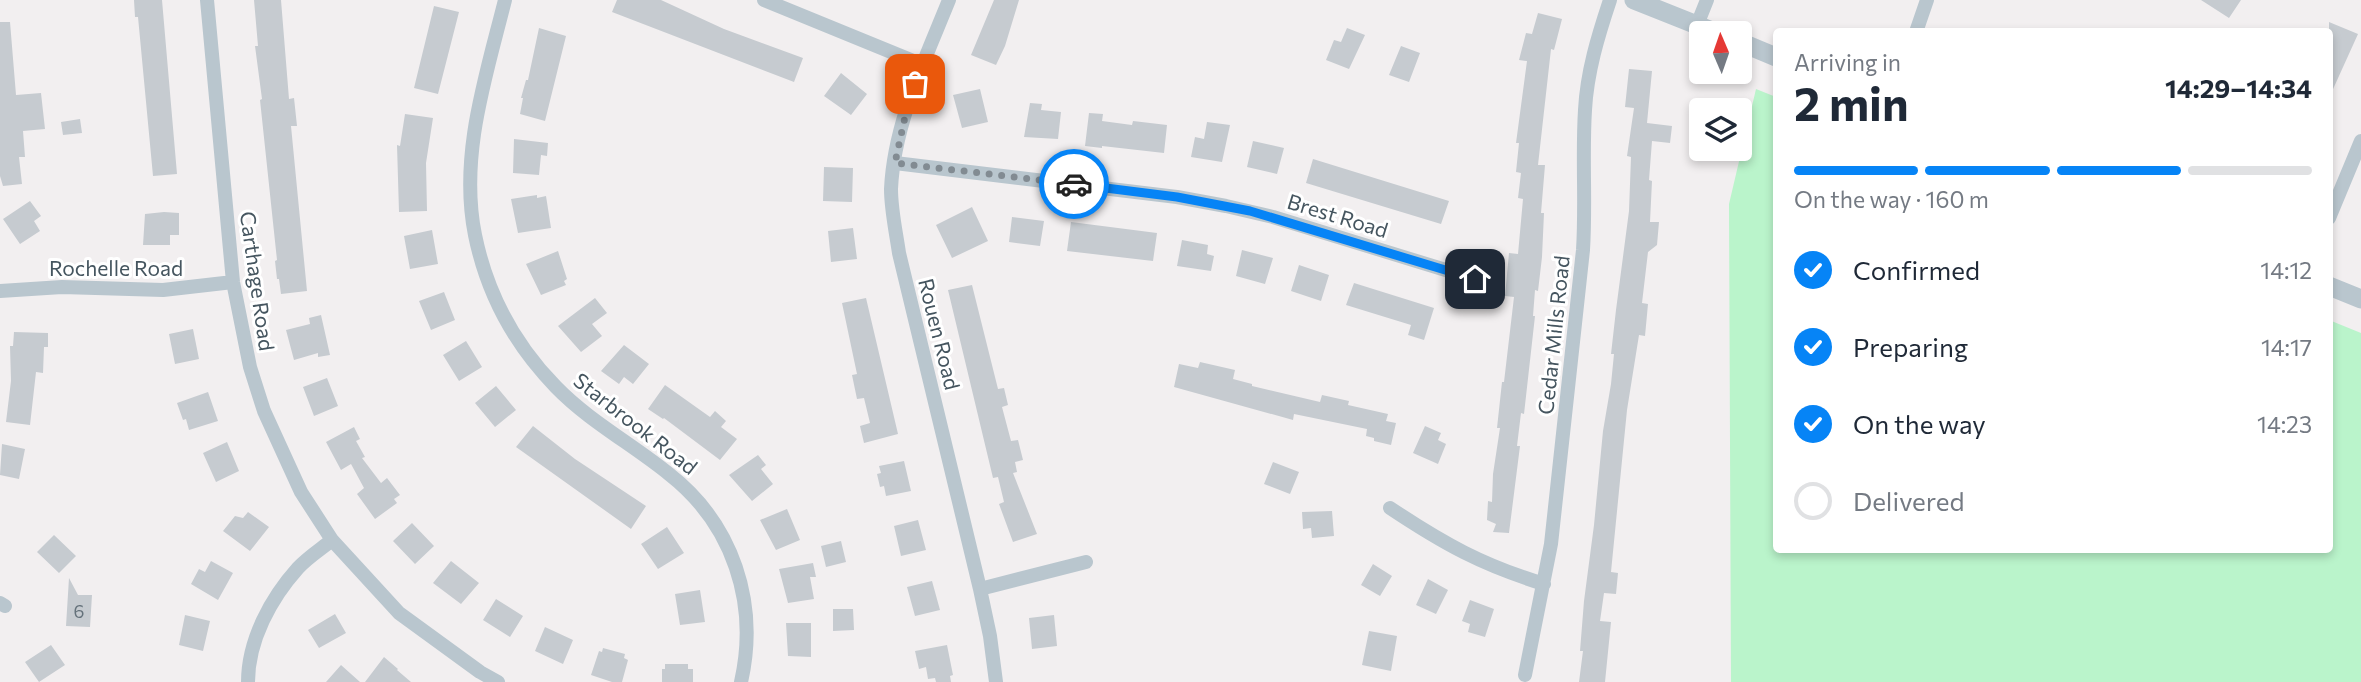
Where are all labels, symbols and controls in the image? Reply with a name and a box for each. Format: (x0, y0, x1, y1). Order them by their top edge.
north arrow (1689, 21, 1752, 84)
map controls (1689, 21, 1752, 161)
text: Arriving in (1794, 48, 1901, 76)
pin (885, 54, 945, 114)
icon: bag (896, 65, 934, 103)
text: 14:29–14:34 (2165, 72, 2312, 103)
text: 2 min (1794, 74, 1909, 130)
button: layers (1689, 98, 1752, 161)
courier (1039, 149, 1109, 219)
icon: car (1055, 165, 1093, 203)
text: On the way · 160 m (1794, 185, 1989, 213)
street label: Brest Road (1285, 188, 1391, 242)
street label: Carthage Road (236, 210, 280, 352)
pin (1445, 249, 1505, 309)
icon: check (1794, 251, 1832, 289)
street label: Cedar Mills Road (1532, 254, 1574, 416)
text: Confirmed (1853, 254, 1980, 285)
street label: Rochelle Road (49, 255, 183, 280)
text: 14:12 (2260, 256, 2312, 284)
icon: home (1456, 260, 1494, 298)
street label: Rouen Road (914, 276, 966, 392)
icon: check (1794, 328, 1832, 366)
text: Preparing (1853, 331, 1968, 362)
text: 14:17 (2261, 333, 2312, 361)
street label: Starbrook Road (569, 367, 703, 479)
icon: check (1794, 405, 1832, 443)
text: On the way (1853, 408, 1986, 439)
text: 14:23 (2257, 410, 2312, 438)
text: Delivered (1853, 485, 1964, 516)
house number: 6 (74, 600, 84, 622)

